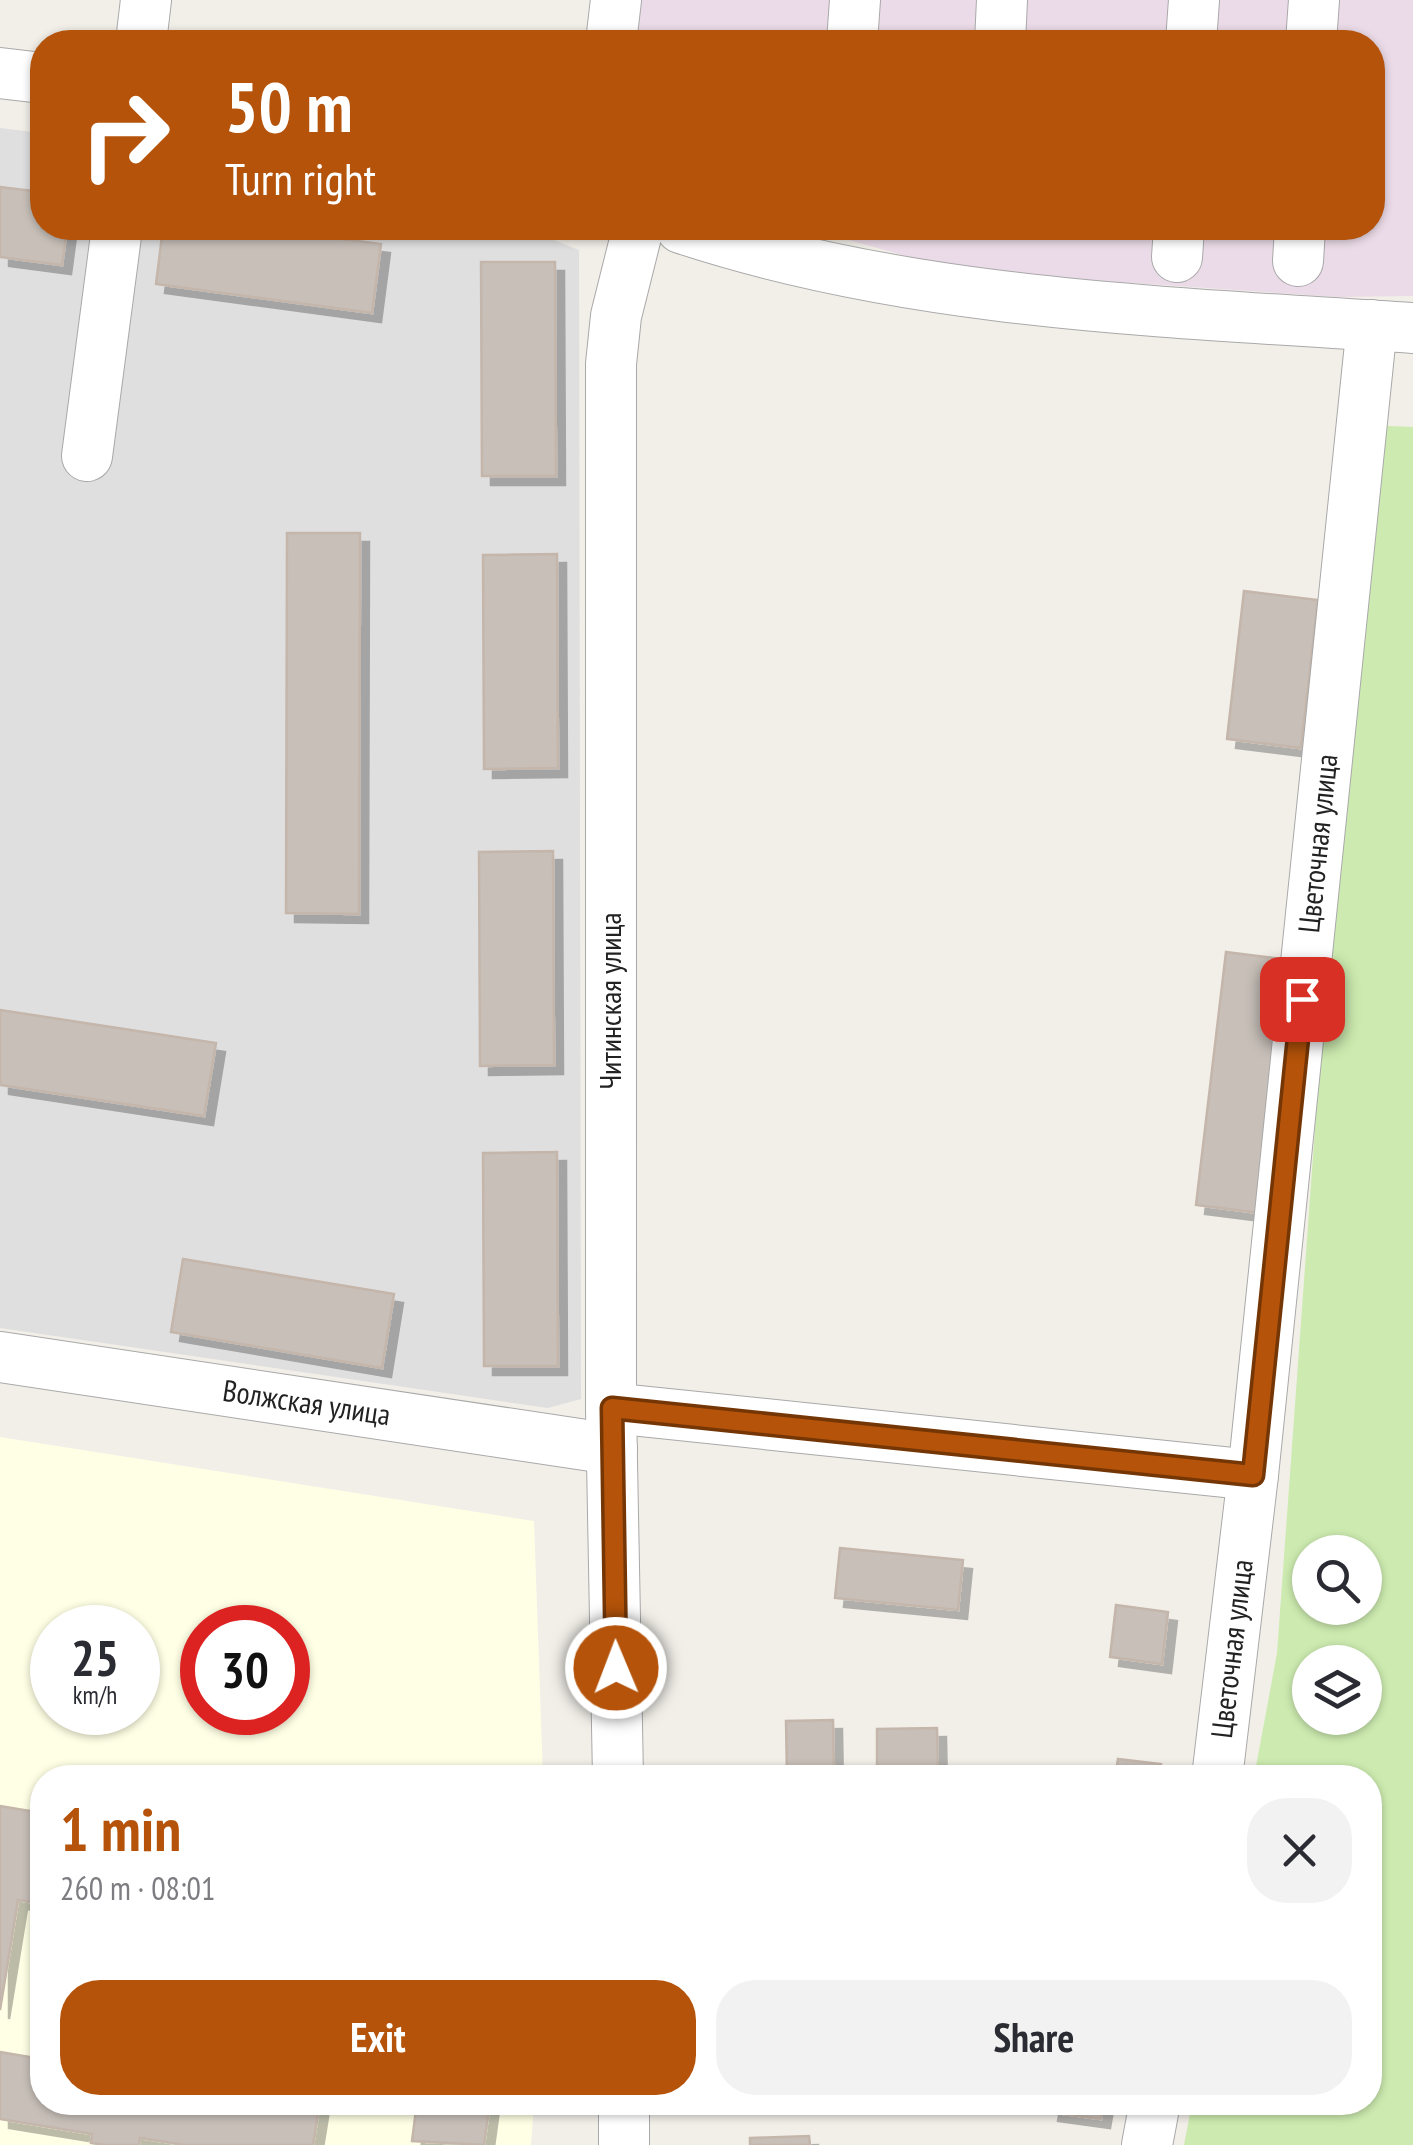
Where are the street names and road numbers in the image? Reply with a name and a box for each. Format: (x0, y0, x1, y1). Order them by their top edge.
street label: Цветочная улица (1288, 752, 1345, 935)
street label: Читинская улица (590, 912, 629, 1090)
street label: Волжская улица (220, 1370, 393, 1433)
street label: Цветочная улица (1201, 1557, 1261, 1740)

